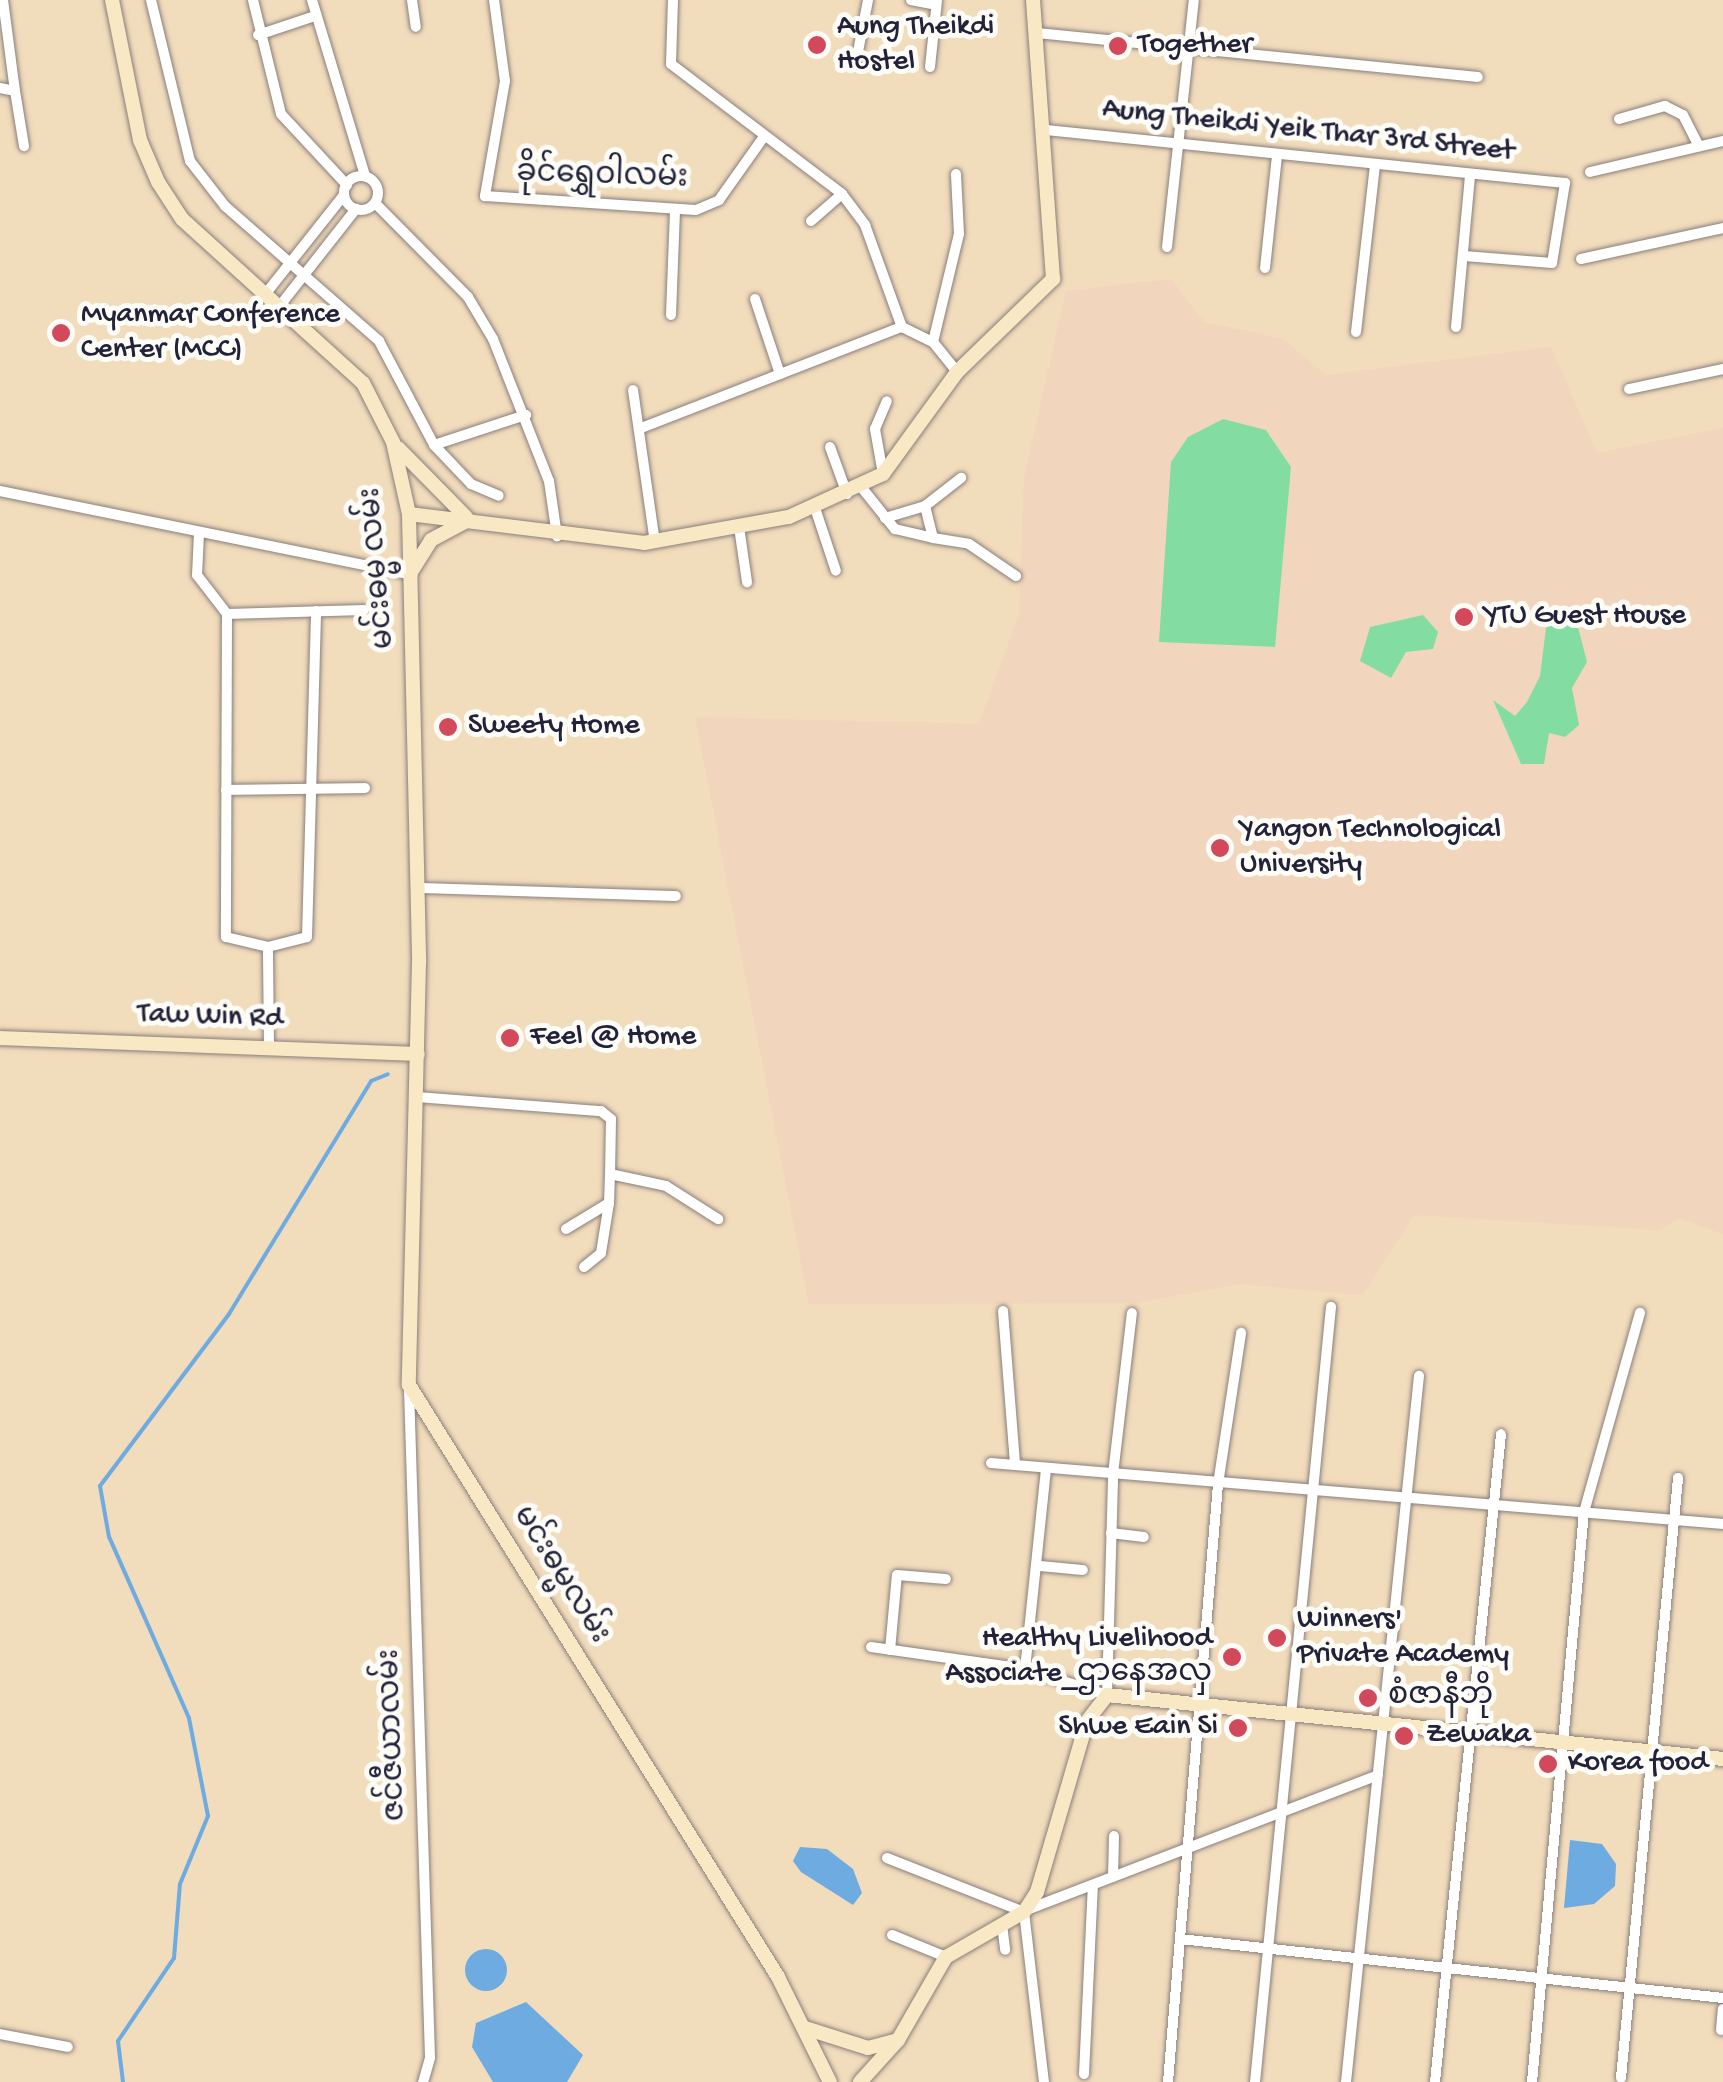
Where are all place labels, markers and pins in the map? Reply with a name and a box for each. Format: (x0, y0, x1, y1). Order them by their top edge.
place label: Aung Theikdi Hostel (837, 10, 994, 80)
place label: Together (1138, 28, 1252, 64)
marker: Aung Theikdi Hostel (806, 34, 828, 56)
marker: Together (1107, 35, 1129, 57)
place label: Myanmar Conference Center (MCC) (81, 298, 340, 368)
marker: Myanmar Conference Center (MCC) (50, 322, 72, 344)
place label: YTU Guest House (1484, 599, 1686, 635)
marker: YTU Guest House (1453, 606, 1475, 628)
place label: Sweety Home (468, 709, 640, 745)
marker: Sweety Home (437, 716, 459, 738)
place label: Yangon Technological University (1240, 813, 1501, 884)
marker: Yangon Technological University (1209, 837, 1231, 859)
place label: Feel @ Home (530, 1020, 696, 1056)
marker: Feel @ Home (499, 1027, 521, 1049)
place label: Winners' Private Academy (1297, 1603, 1509, 1674)
place label: Healthy Livelihood Associate_ဌာနေအလှ (945, 1622, 1212, 1692)
marker: Winners' Private Academy (1266, 1627, 1288, 1649)
marker: Healthy Livelihood Associate_ဌာနေအလှ (1221, 1646, 1243, 1668)
place label: စံဇာနီဘို (1388, 1680, 1493, 1716)
marker: စံဇာနီဘို (1357, 1687, 1379, 1709)
place label: Shwe Eain Si (1059, 1710, 1218, 1746)
marker: Shwe Eain Si (1227, 1717, 1249, 1739)
place label: Zewaka (1426, 1718, 1531, 1754)
marker: Zewaka (1391, 1723, 1417, 1749)
place label: Korea food (1568, 1746, 1708, 1782)
marker: Korea food (1537, 1753, 1559, 1775)

